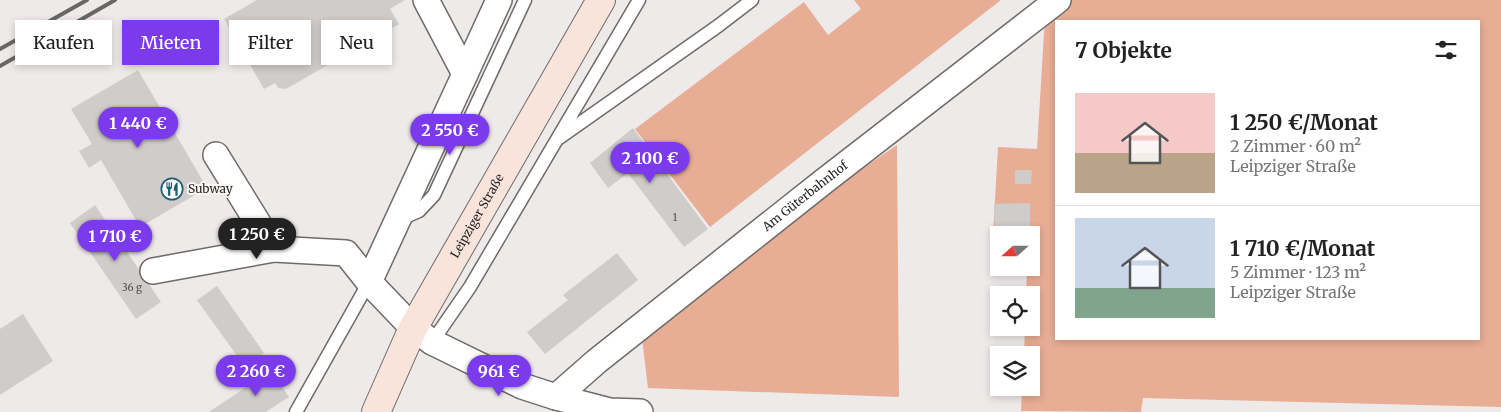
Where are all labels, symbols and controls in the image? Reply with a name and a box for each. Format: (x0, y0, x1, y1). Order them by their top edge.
chip: Kaufen (15, 20, 112, 65)
chip: Mieten (122, 20, 219, 65)
chip: Filter (229, 20, 311, 65)
chip: Neu (321, 20, 392, 65)
icon: filters (1432, 36, 1460, 64)
text: 7 Objekte (1075, 37, 1172, 64)
pin: 1 440 € (92, 106, 184, 149)
text: 1 250 €/Monat (1230, 109, 1378, 136)
text: 1 440 € (109, 113, 167, 133)
icon: home (1115, 113, 1175, 173)
pin: 2 550 € (404, 114, 496, 156)
text: 2 550 € (421, 120, 479, 140)
text: 2 Zimmer · 60 m² (1230, 136, 1361, 156)
pin: 2 100 € (604, 142, 696, 184)
text: 2 100 € (622, 148, 678, 168)
text: Leipziger Straße (1230, 156, 1356, 176)
street label: Am Güterbahnhof (758, 157, 851, 235)
street label: Leipziger Straße (447, 171, 507, 260)
restaurant icon: Subway (160, 177, 184, 201)
place label: Subway (188, 181, 233, 196)
house number: 1 (673, 211, 678, 224)
pin: 1 250 € (211, 218, 303, 260)
pin: 1 710 € (69, 220, 161, 262)
text: 1 250 € (229, 224, 285, 244)
text: 1 710 € (88, 226, 142, 246)
north arrow (990, 226, 1040, 276)
map controls (990, 226, 1040, 396)
text: 1 710 €/Monat (1230, 235, 1375, 262)
icon: home (1115, 238, 1175, 298)
text: 5 Zimmer · 123 m² (1230, 262, 1366, 282)
house number: 36 g (122, 281, 142, 294)
text: Leipziger Straße (1230, 282, 1356, 302)
button: locate (990, 286, 1040, 336)
button: layers (990, 346, 1040, 396)
pin: 2 260 € (210, 354, 302, 397)
pin: 961 € (464, 354, 534, 397)
text: 2 260 € (227, 361, 285, 381)
text: 961 € (478, 361, 520, 381)

